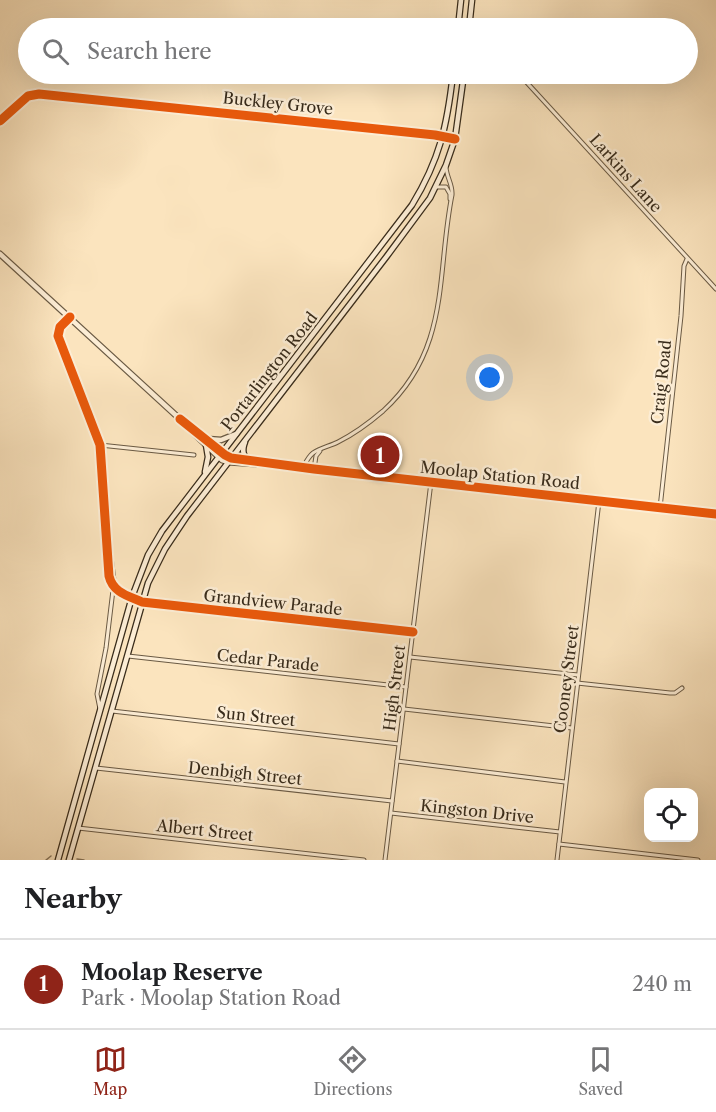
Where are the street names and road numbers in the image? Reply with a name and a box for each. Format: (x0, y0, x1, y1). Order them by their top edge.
street label: Buckley Grove (222, 87, 334, 119)
street label: Larkins Lane (585, 130, 667, 216)
street label: Portarlington Road (217, 308, 322, 434)
street label: Craig Road (647, 339, 675, 425)
street label: Moolap Station Road (419, 457, 581, 493)
street label: Grandview Parade (203, 585, 343, 619)
street label: Cooney Street (549, 624, 583, 734)
street label: High Street (379, 643, 409, 732)
street label: Cedar Parade (216, 645, 320, 675)
street label: Sun Street (216, 702, 297, 730)
street label: Denbigh Street (187, 757, 303, 789)
street label: Kingston Drive (419, 795, 535, 827)
street label: Albert Street (155, 815, 255, 845)

